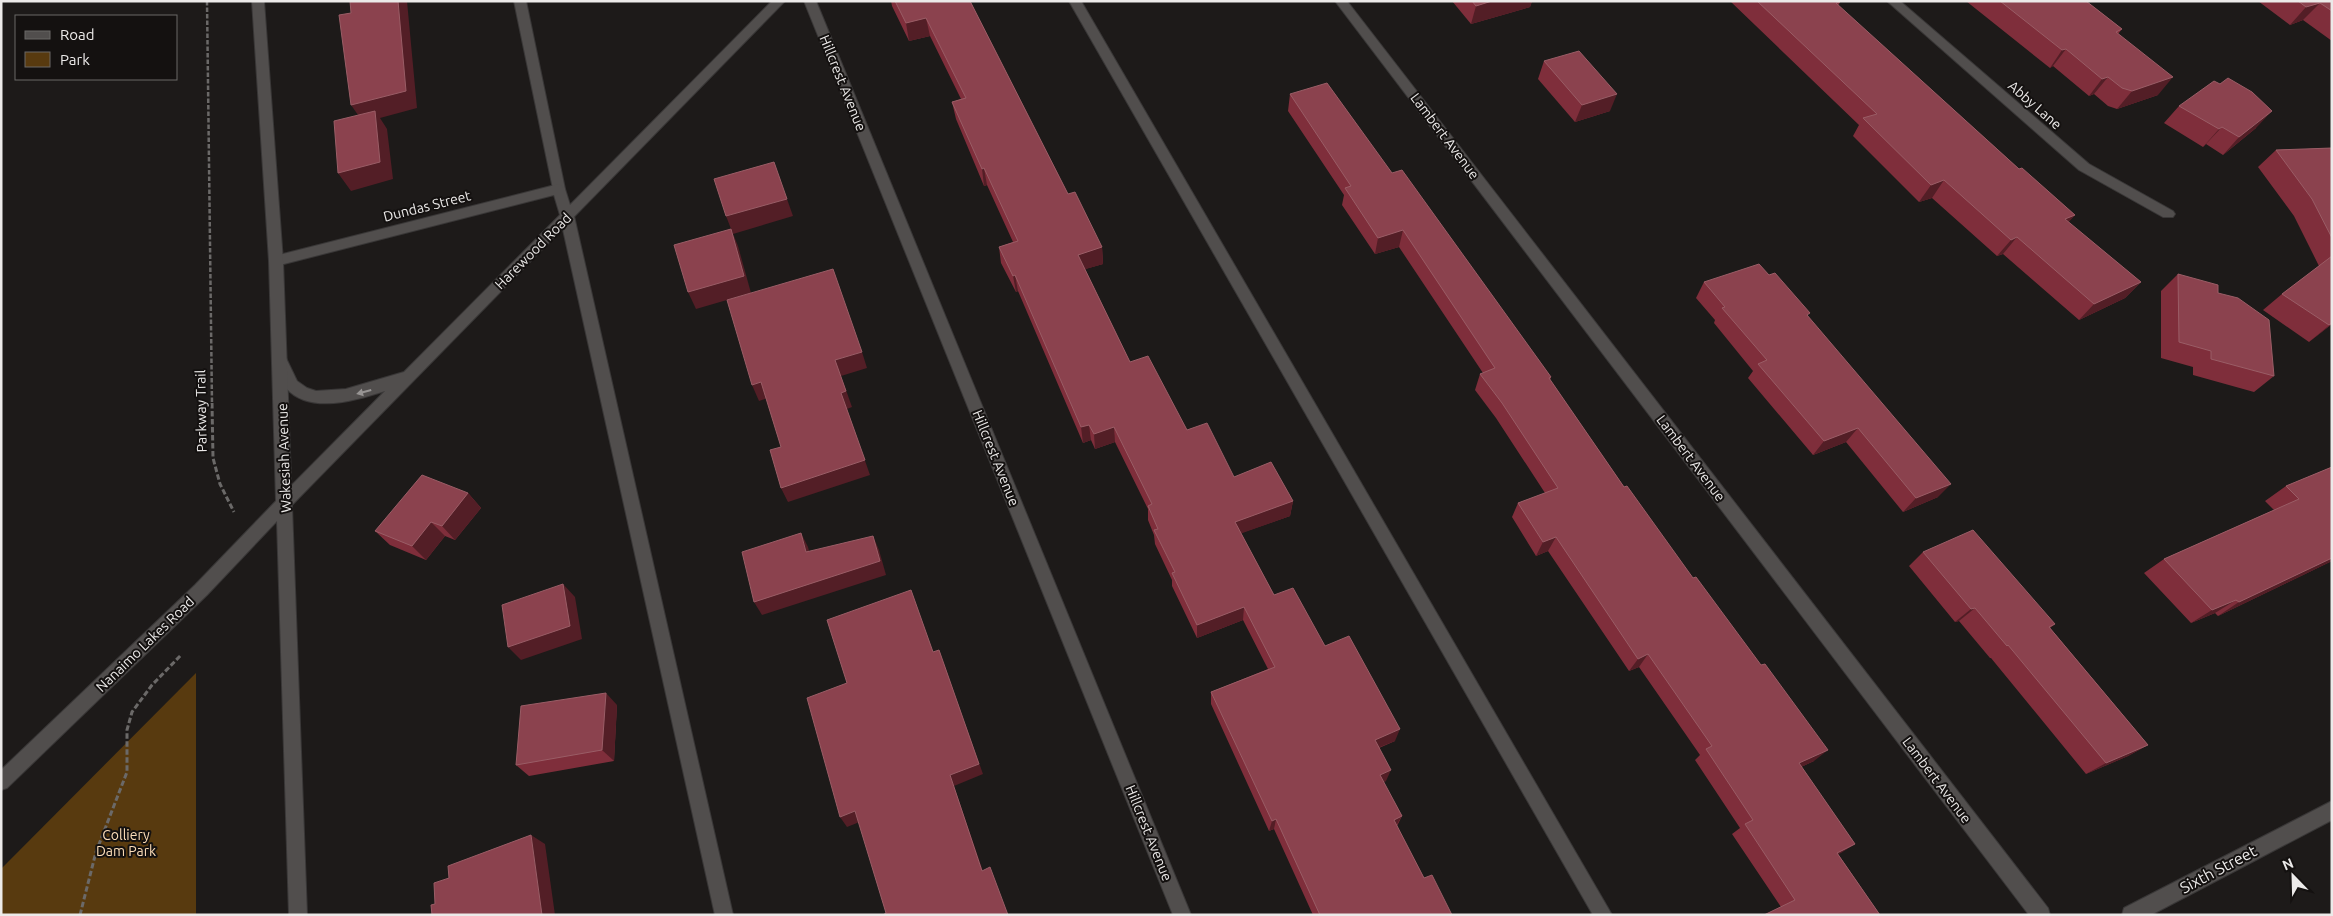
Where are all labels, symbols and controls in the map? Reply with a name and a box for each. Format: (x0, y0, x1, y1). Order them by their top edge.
legend (15, 15, 178, 80)
text: Road (60, 26, 95, 43)
street label: Hillcrest Avenue (816, 33, 870, 133)
text: Park (60, 51, 90, 68)
street label: Abby Lane (2005, 77, 2065, 133)
street label: Lambert Avenue (1407, 90, 1483, 182)
street label: Dundas Street (382, 187, 473, 225)
street label: Harewood Road (492, 210, 574, 292)
street label: Parkway Trail (192, 369, 210, 452)
one-way arrow (356, 388, 371, 396)
street label: Wakesiah Avenue (274, 403, 294, 513)
street label: Hillcrest Avenue (969, 408, 1023, 508)
street label: Lambert Avenue (1653, 412, 1729, 504)
street label: Nanaimo Lakes Road (93, 593, 197, 695)
street label: Lambert Avenue (1899, 734, 1975, 826)
street label: Hillcrest Avenue (1122, 783, 1176, 883)
park label: Colliery Dam Park (96, 827, 156, 859)
street label: Sixth Street (2177, 841, 2260, 897)
north arrow (2268, 851, 2318, 901)
text: N (2280, 855, 2296, 873)

